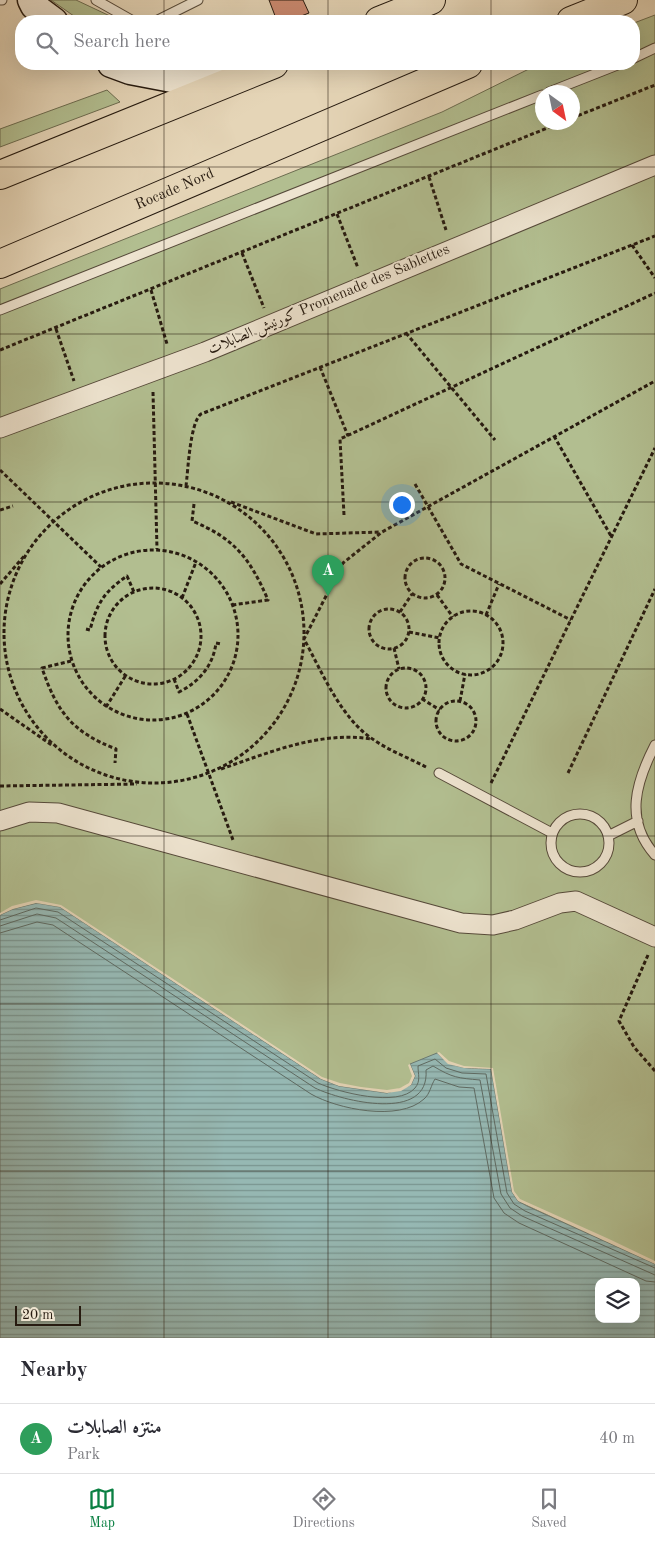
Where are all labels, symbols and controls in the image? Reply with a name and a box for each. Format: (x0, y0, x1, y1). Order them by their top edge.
search box (15, 15, 640, 70)
icon: search (33, 29, 61, 57)
text: Search here (73, 33, 170, 52)
north arrow (535, 85, 580, 130)
street label: Rocade Nord (133, 166, 216, 213)
street label: كورنيش الصابلات Promenade des Sablettes (206, 241, 452, 359)
your location (389, 492, 415, 518)
pin: A (312, 555, 344, 596)
map controls (595, 1278, 640, 1323)
button: layers (595, 1278, 640, 1323)
scale bar (15, 1303, 81, 1326)
text: 20 m (22, 1308, 53, 1322)
text: Nearby (20, 1360, 88, 1381)
text: منتزه الصابلات (67, 1419, 162, 1438)
text: A (30, 1431, 42, 1447)
text: 40 m (599, 1431, 635, 1447)
text: Park (67, 1447, 100, 1463)
tab: Map (88, 1485, 116, 1532)
tab: Directions (293, 1485, 355, 1532)
tab: Saved (531, 1485, 567, 1532)

